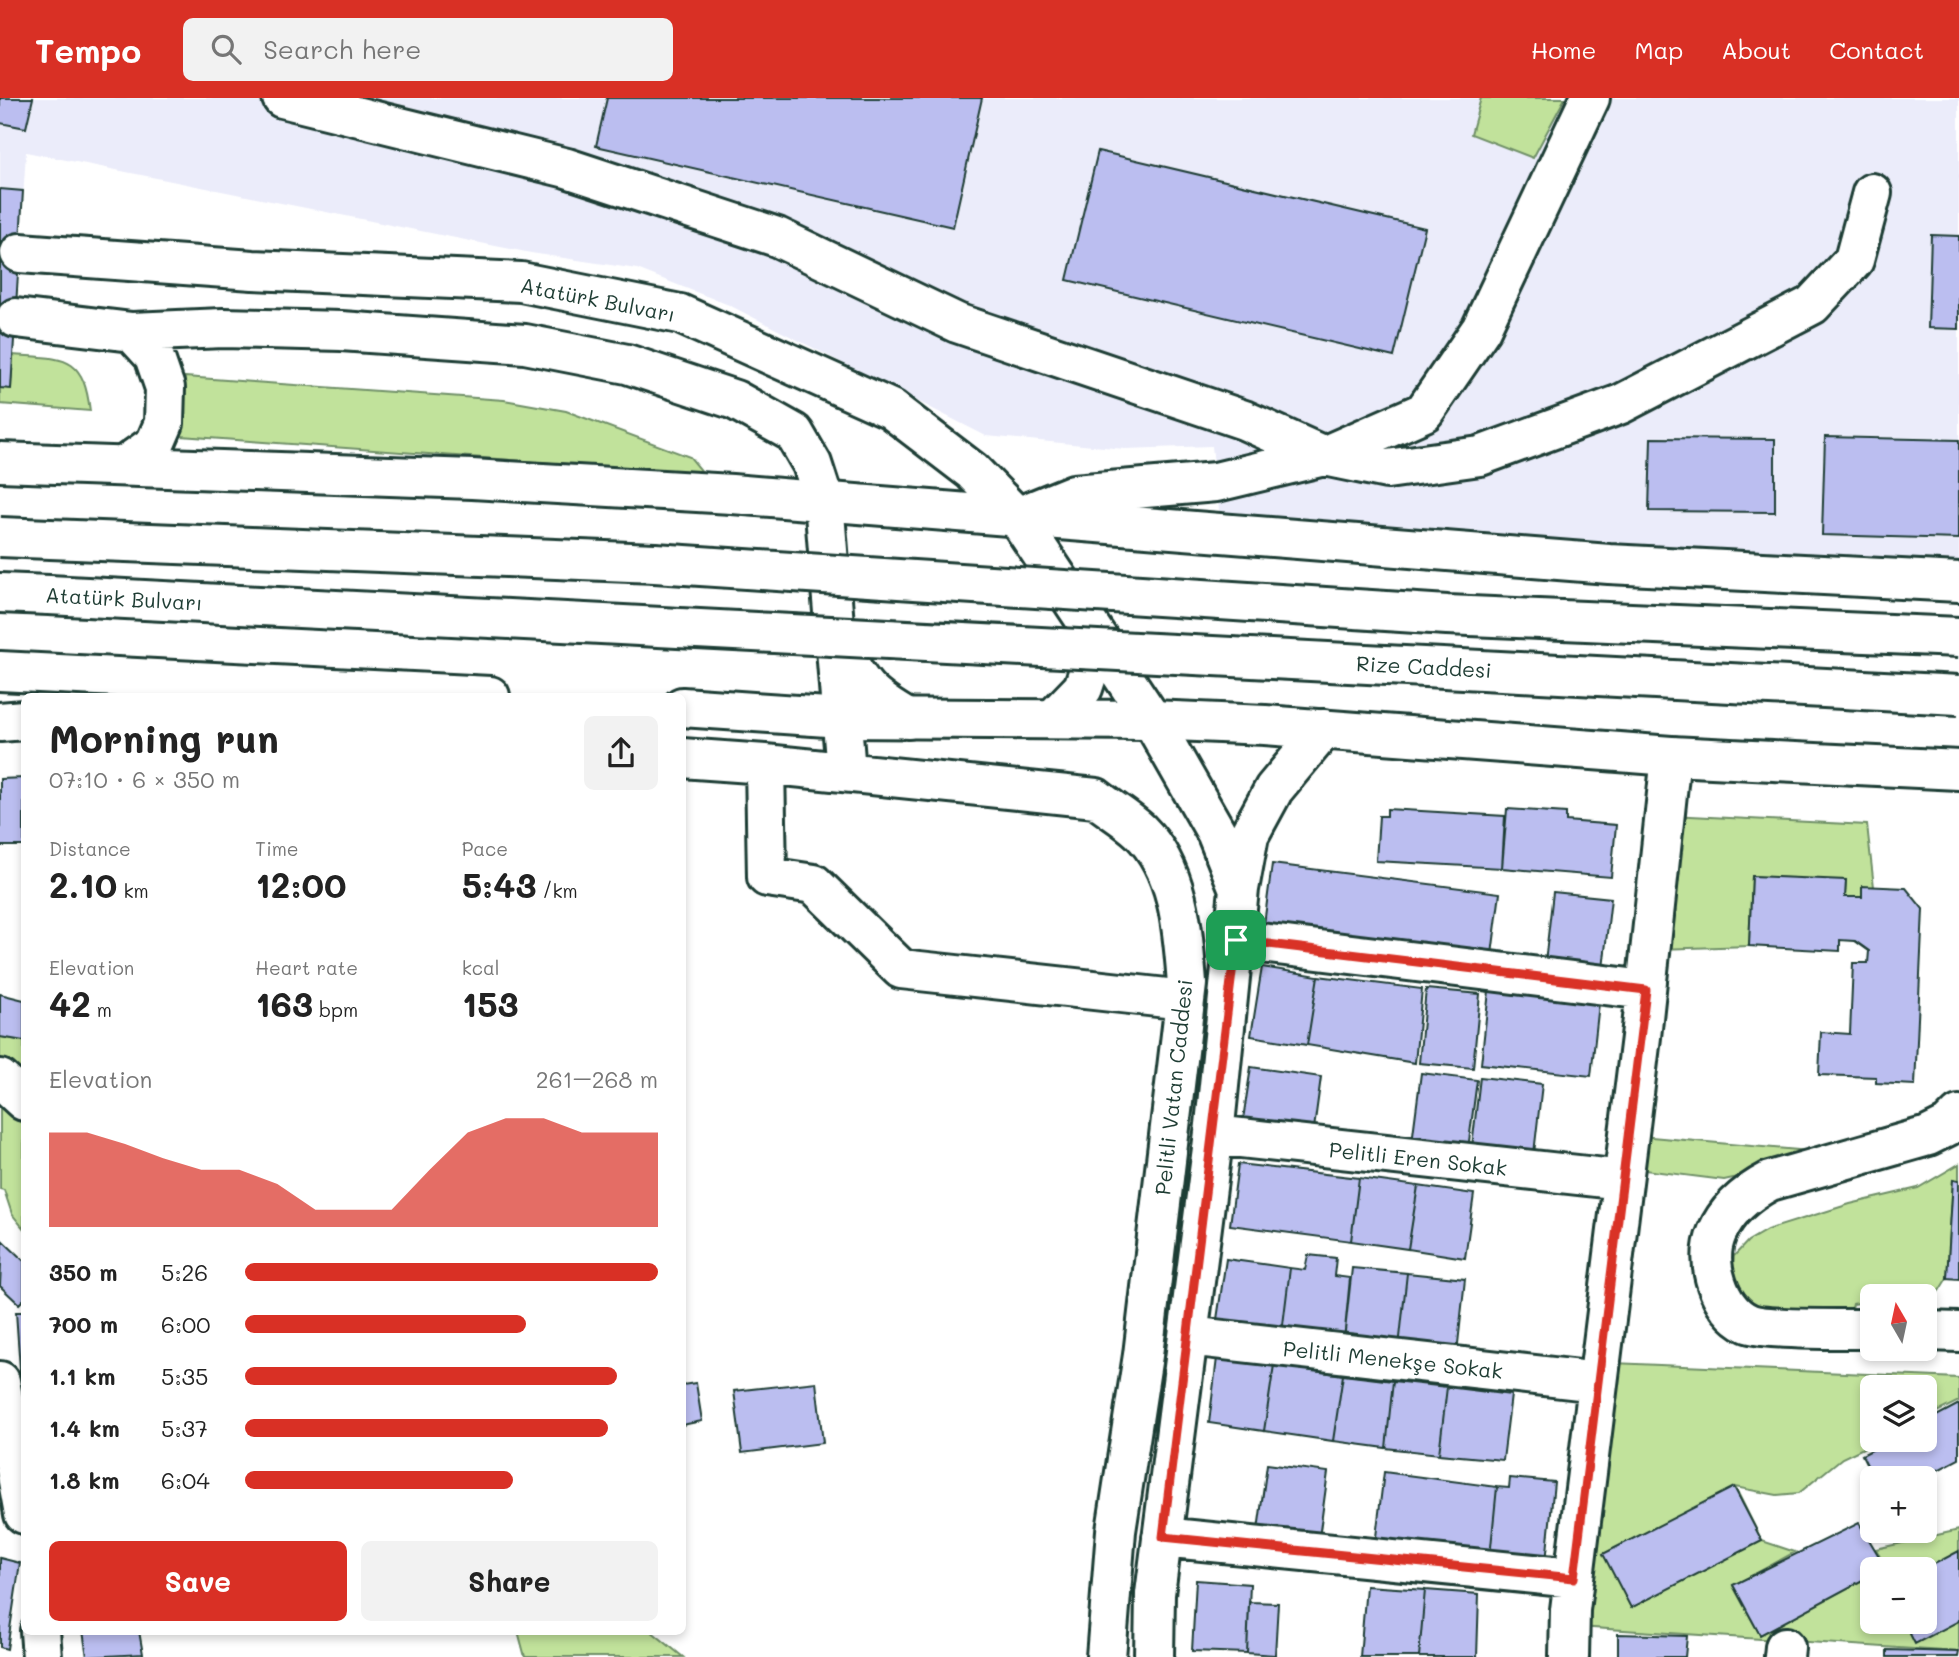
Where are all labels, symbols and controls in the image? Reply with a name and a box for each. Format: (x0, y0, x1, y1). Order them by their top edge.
search box (183, 18, 673, 81)
text: Tempo (35, 28, 141, 71)
icon: search (207, 30, 245, 68)
text: Search here (263, 32, 421, 66)
text: Home (1531, 34, 1596, 65)
text: Map (1634, 34, 1683, 65)
text: About (1721, 34, 1791, 65)
text: Contact (1829, 34, 1924, 65)
street label: Atatürk Bulvarı (518, 271, 678, 327)
street label: Atatürk Bulvarı (45, 580, 203, 616)
street label: Rize Caddesi (1356, 649, 1492, 683)
text: Morning run (49, 713, 279, 763)
button: share (584, 716, 658, 790)
text: 07:10 · 6 × 350 m (49, 764, 240, 794)
text: Distance (49, 836, 131, 861)
text: Time (255, 836, 299, 861)
text: Pace (462, 836, 508, 861)
text: 2.10 (49, 861, 117, 907)
text: 12:00 (255, 861, 347, 907)
text: 5:43 (462, 861, 536, 907)
text: km (117, 878, 149, 903)
text: /km (536, 878, 578, 903)
pin (1206, 910, 1266, 970)
icon: arrive (1217, 921, 1255, 959)
text: Elevation (49, 955, 134, 980)
text: Heart rate (255, 955, 358, 980)
text: kcal (462, 955, 500, 980)
street label: Pelitli Vatan Caddesi (1148, 978, 1198, 1196)
text: 42 (49, 980, 91, 1026)
text: 163 (255, 980, 313, 1026)
text: 153 (462, 980, 519, 1026)
text: m (91, 997, 112, 1022)
text: bpm (313, 997, 358, 1022)
text: Elevation (49, 1064, 152, 1094)
text: 261–268 m (536, 1064, 658, 1094)
street label: Pelitli Eren Sokak (1328, 1135, 1508, 1181)
text: 350 m (49, 1257, 118, 1287)
text: 5:26 (161, 1257, 208, 1287)
north arrow (1860, 1284, 1937, 1362)
map controls (1860, 1284, 1937, 1634)
text: 700 m (49, 1309, 118, 1339)
text: 6:00 (161, 1309, 210, 1339)
street label: Pelitli Menekşe Sokak (1282, 1334, 1504, 1384)
text: 1.1 km (49, 1361, 115, 1391)
text: 5:35 (161, 1361, 208, 1391)
button: layers (1860, 1375, 1937, 1452)
text: 1.4 km (49, 1413, 120, 1443)
text: 5:37 (161, 1413, 208, 1443)
text: 1.8 km (49, 1465, 119, 1495)
text: 6:04 (161, 1465, 210, 1495)
button: + (1860, 1466, 1937, 1543)
button: Save (49, 1541, 347, 1621)
button: Share (361, 1541, 658, 1621)
button: − (1860, 1557, 1937, 1634)

